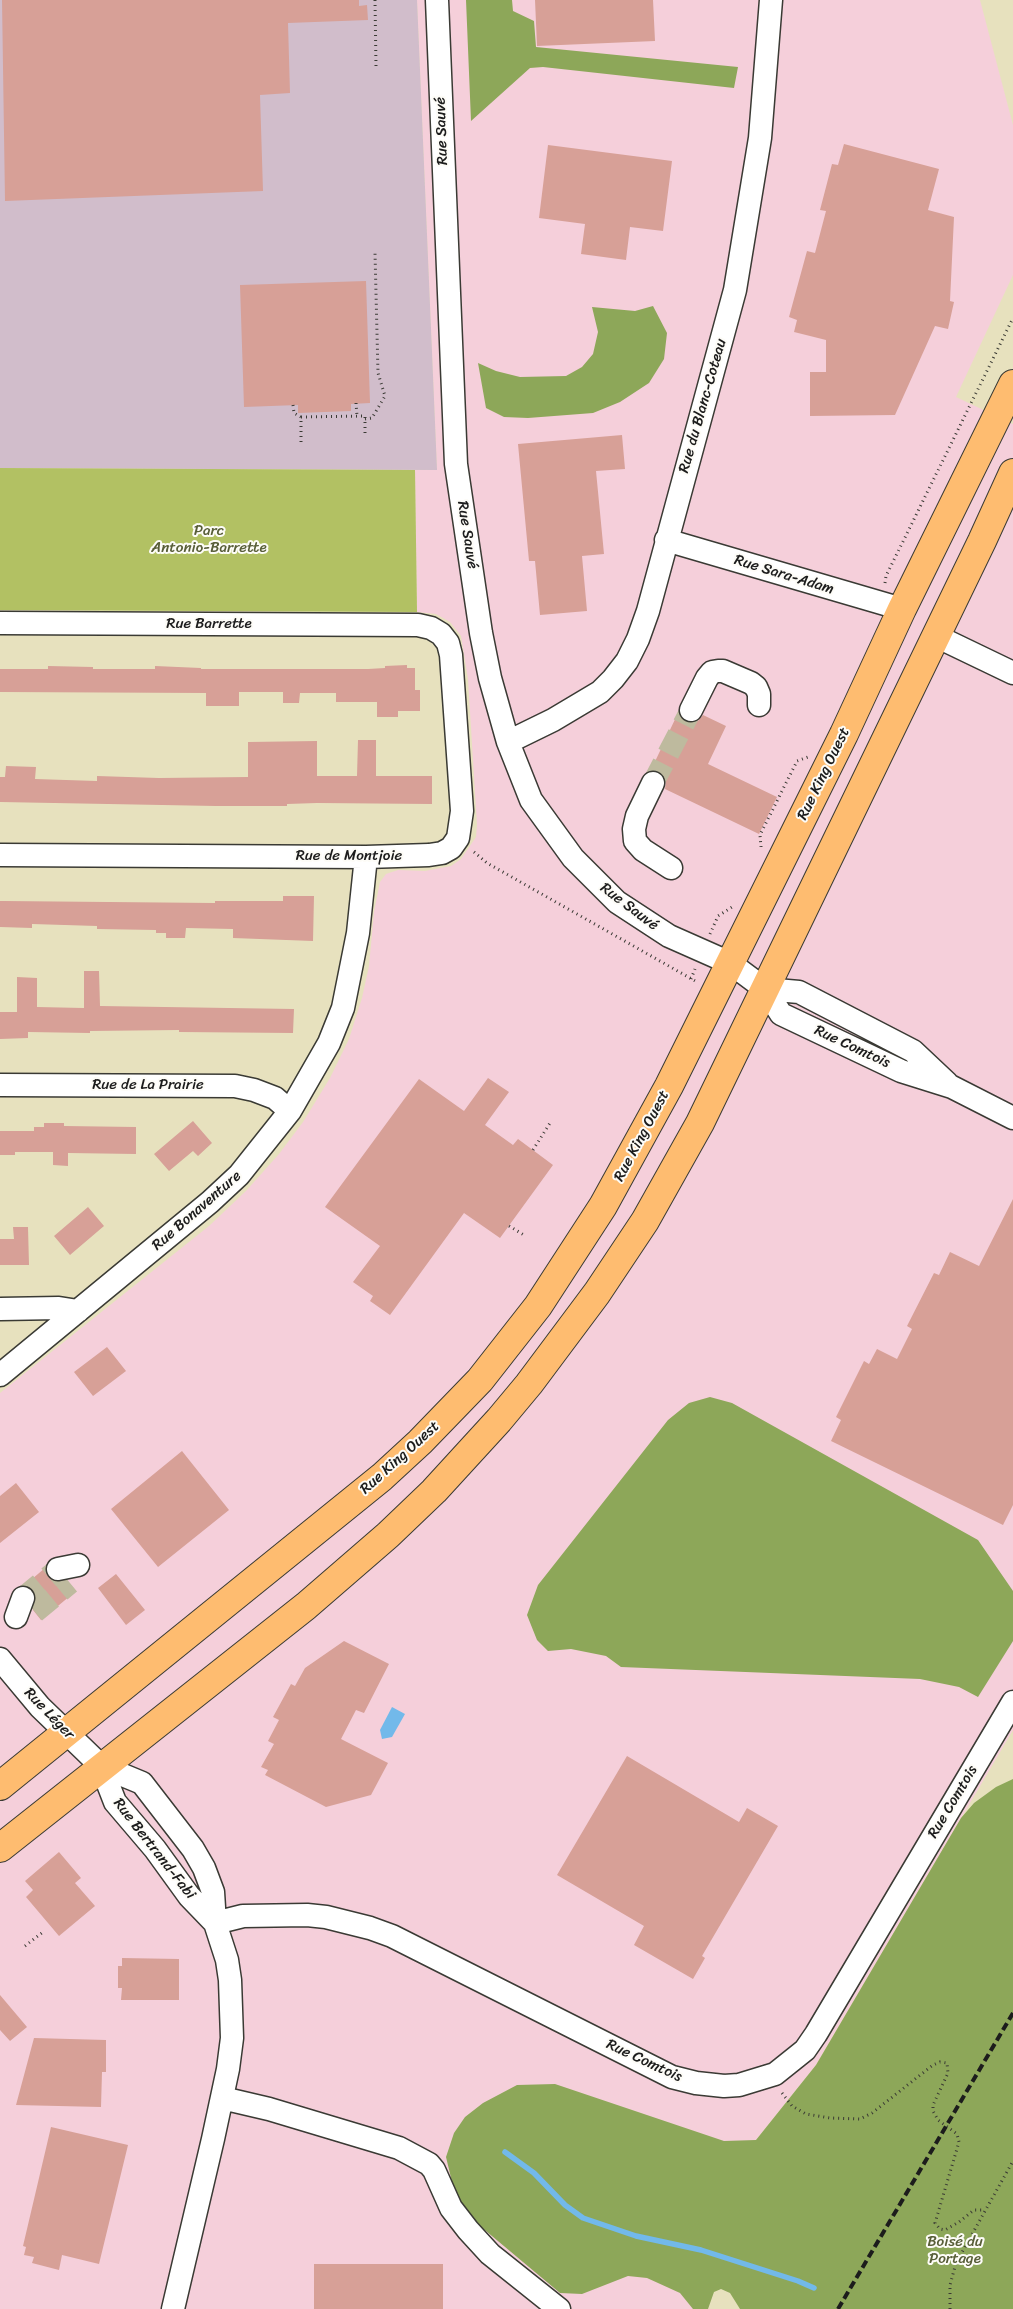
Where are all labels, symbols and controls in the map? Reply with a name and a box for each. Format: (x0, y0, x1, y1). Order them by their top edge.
street label: Rue Sauvé (432, 96, 452, 166)
street label: Rue du Blanc-Coteau (675, 337, 731, 475)
street label: Rue Sauvé (453, 500, 481, 570)
park label: Parc Antonio-Barrette (151, 522, 267, 557)
street label: Rue Sara-Adam (732, 551, 836, 599)
street label: Rue Barrette (166, 615, 252, 633)
street label: Rue King Ouest (794, 725, 854, 823)
street label: Rue de Montjoie (296, 847, 402, 865)
street label: Rue Sauvé (596, 879, 662, 935)
street label: Rue Comtois (811, 1022, 893, 1072)
street label: Rue de La Prairie (92, 1076, 204, 1094)
street label: Rue King Ouest (610, 1087, 674, 1185)
street label: Rue Bonaventure (149, 1167, 245, 1255)
street label: Rue King Ouest (357, 1418, 443, 1498)
street label: Rue Léger (20, 1684, 78, 1744)
street label: Rue Comtois (924, 1762, 982, 1842)
street label: Rue Bertrand-Fabi (109, 1795, 199, 1903)
street label: Rue Comtois (603, 2036, 685, 2086)
park label: Boisé du Portage (927, 2233, 983, 2268)

